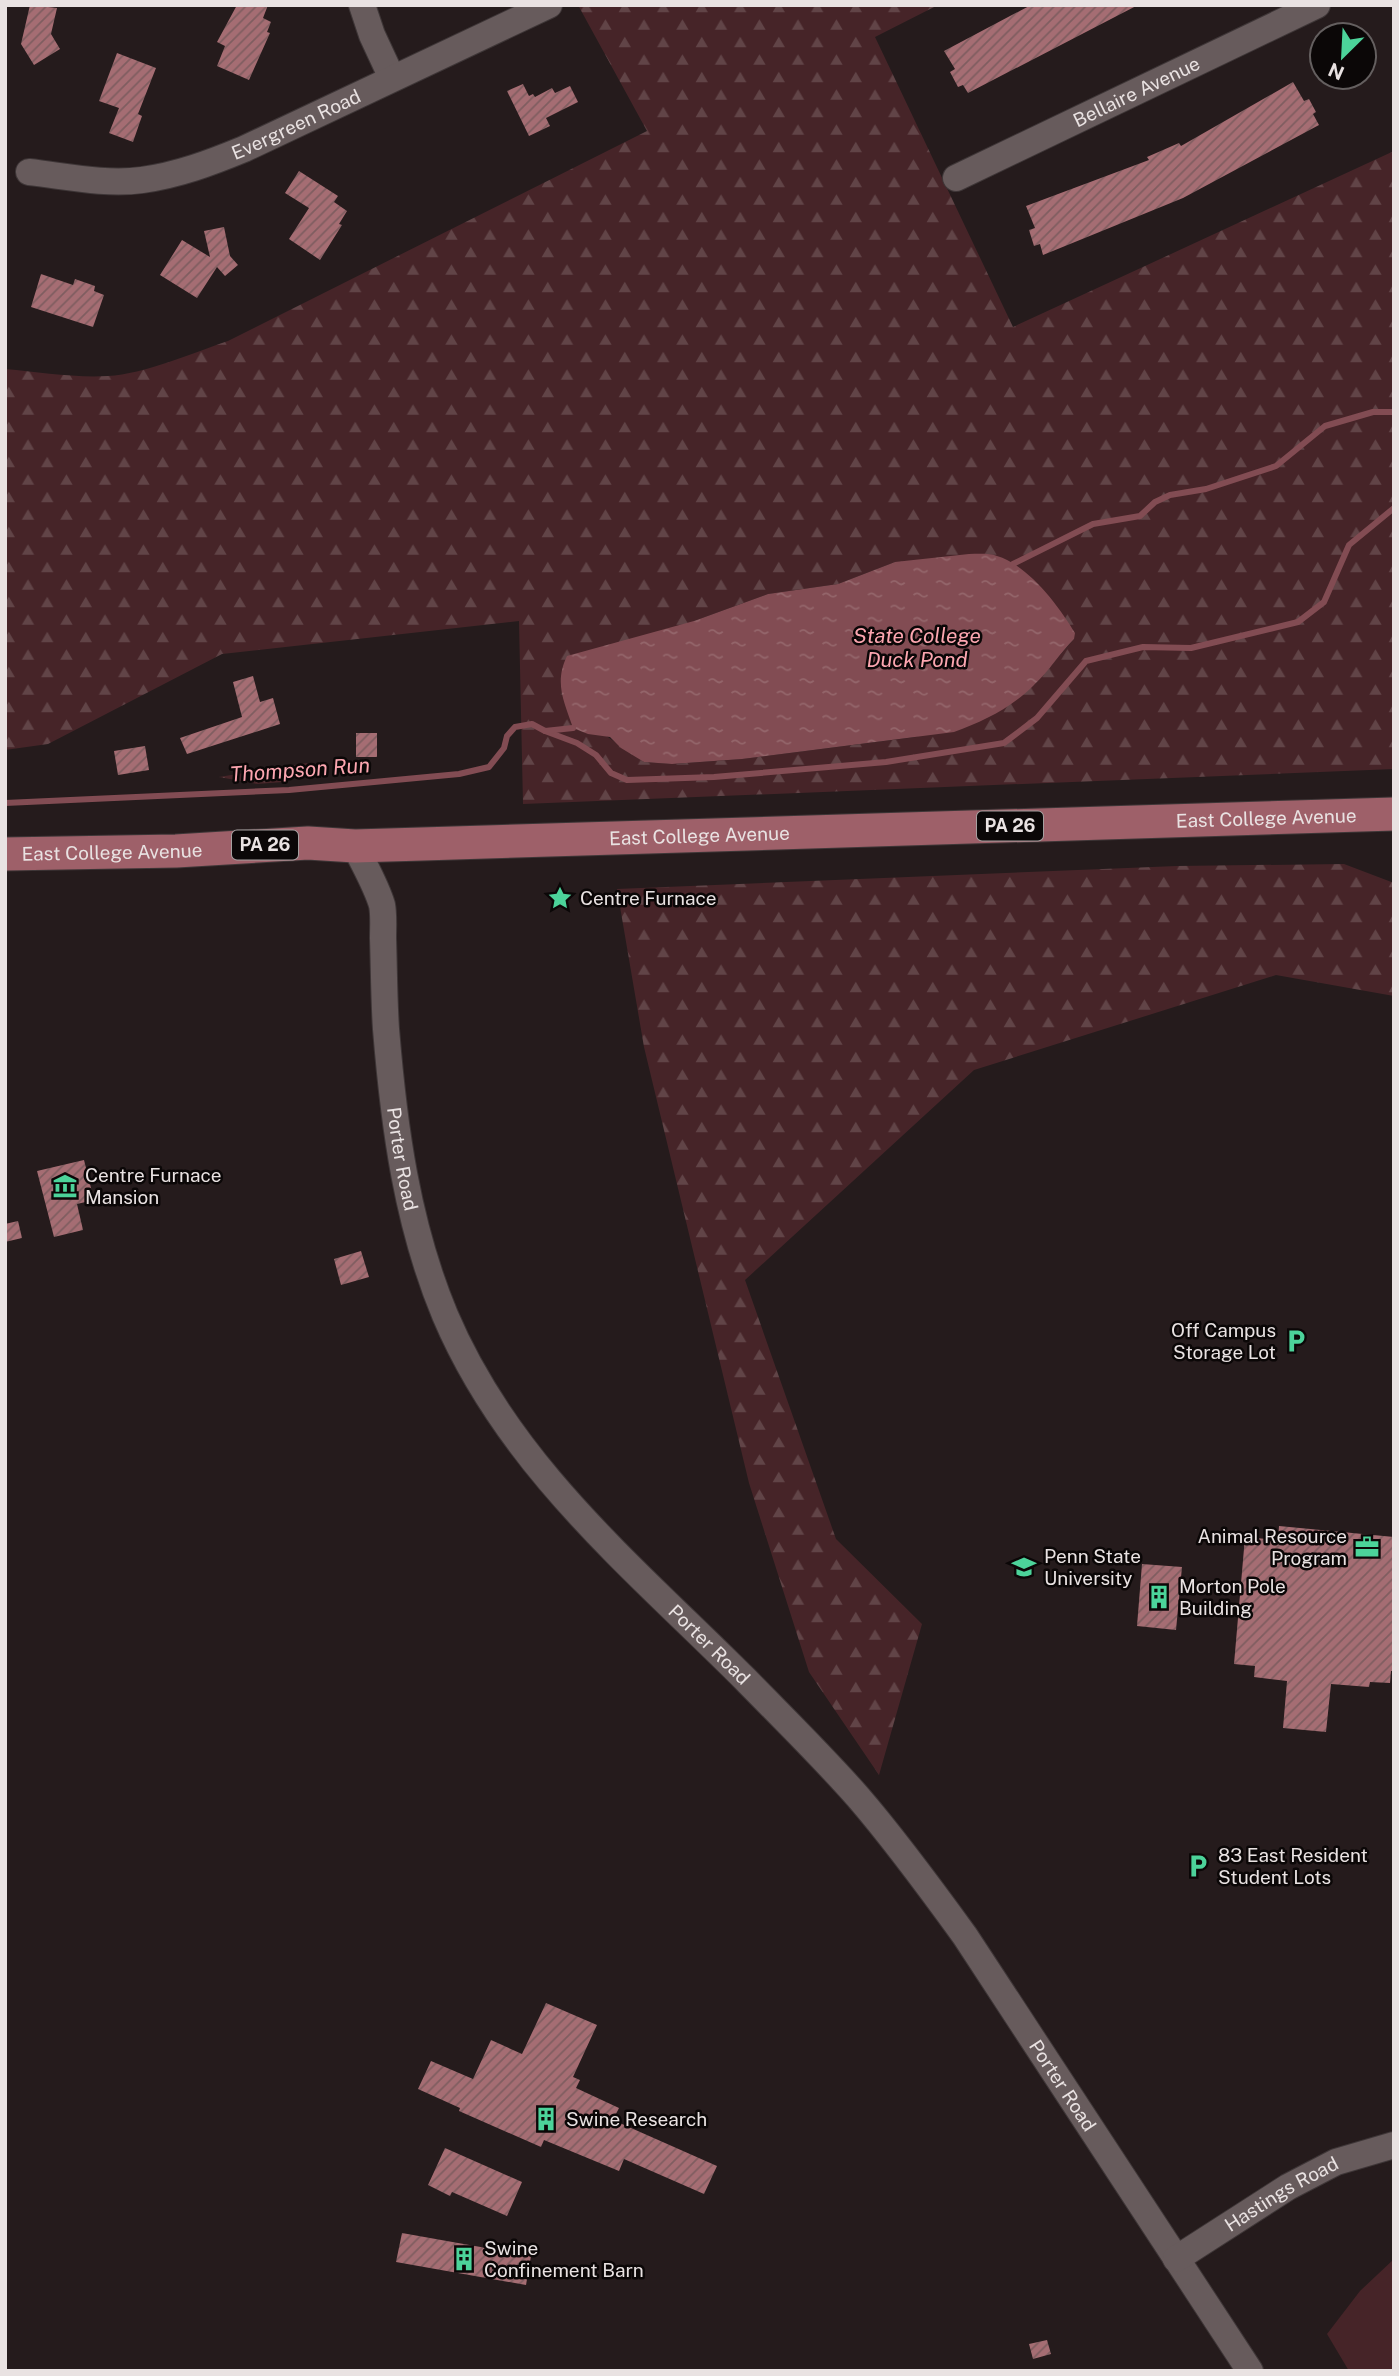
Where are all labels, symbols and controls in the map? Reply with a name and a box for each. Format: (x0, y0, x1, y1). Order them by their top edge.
north arrow (1308, 21, 1378, 91)
street label: Bellaire Avenue (1069, 52, 1203, 131)
text: N (1325, 58, 1347, 85)
street label: Evergreen Road (228, 85, 364, 164)
water label: State College Duck Pond (853, 623, 981, 672)
water label: Thompson Run (229, 752, 371, 787)
street label: East College Avenue (1175, 804, 1357, 832)
road number: PA 26 (977, 812, 1043, 840)
street label: East College Avenue (609, 822, 790, 849)
road number: PA 26 (232, 830, 298, 860)
street label: East College Avenue (21, 838, 203, 865)
place icon: Centre Furnace (546, 884, 574, 912)
place label: Centre Furnace (580, 887, 716, 909)
street label: Porter Road (383, 1106, 422, 1213)
place label: Centre Furnace Mansion (85, 1164, 221, 1208)
museum icon: Centre Furnace Mansion (51, 1172, 79, 1200)
place label: Off Campus Storage Lot (1171, 1319, 1276, 1363)
parking icon: Off Campus Storage Lot (1282, 1327, 1310, 1355)
place label: Animal Resource Program (1197, 1525, 1347, 1569)
office icon: Animal Resource Program (1353, 1533, 1381, 1561)
place label: Penn State University (1044, 1545, 1141, 1589)
school or university icon: Penn State University (1010, 1553, 1038, 1581)
place label: Morton Pole Building (1179, 1575, 1286, 1619)
building icon: Morton Pole Building (1145, 1583, 1173, 1611)
street label: Porter Road (664, 1600, 755, 1689)
place label: 83 East Resident Student Lots (1218, 1844, 1368, 1888)
parking icon: 83 East Resident Student Lots (1184, 1852, 1212, 1880)
street label: Porter Road (1025, 2036, 1101, 2135)
building icon: Swine Research (532, 2105, 560, 2133)
place label: Swine Research (566, 2108, 707, 2130)
street label: Hastings Road (1220, 2152, 1342, 2236)
place label: Swine Confinement Barn (484, 2237, 644, 2281)
building icon: Swine Confinement Barn (450, 2245, 478, 2273)

